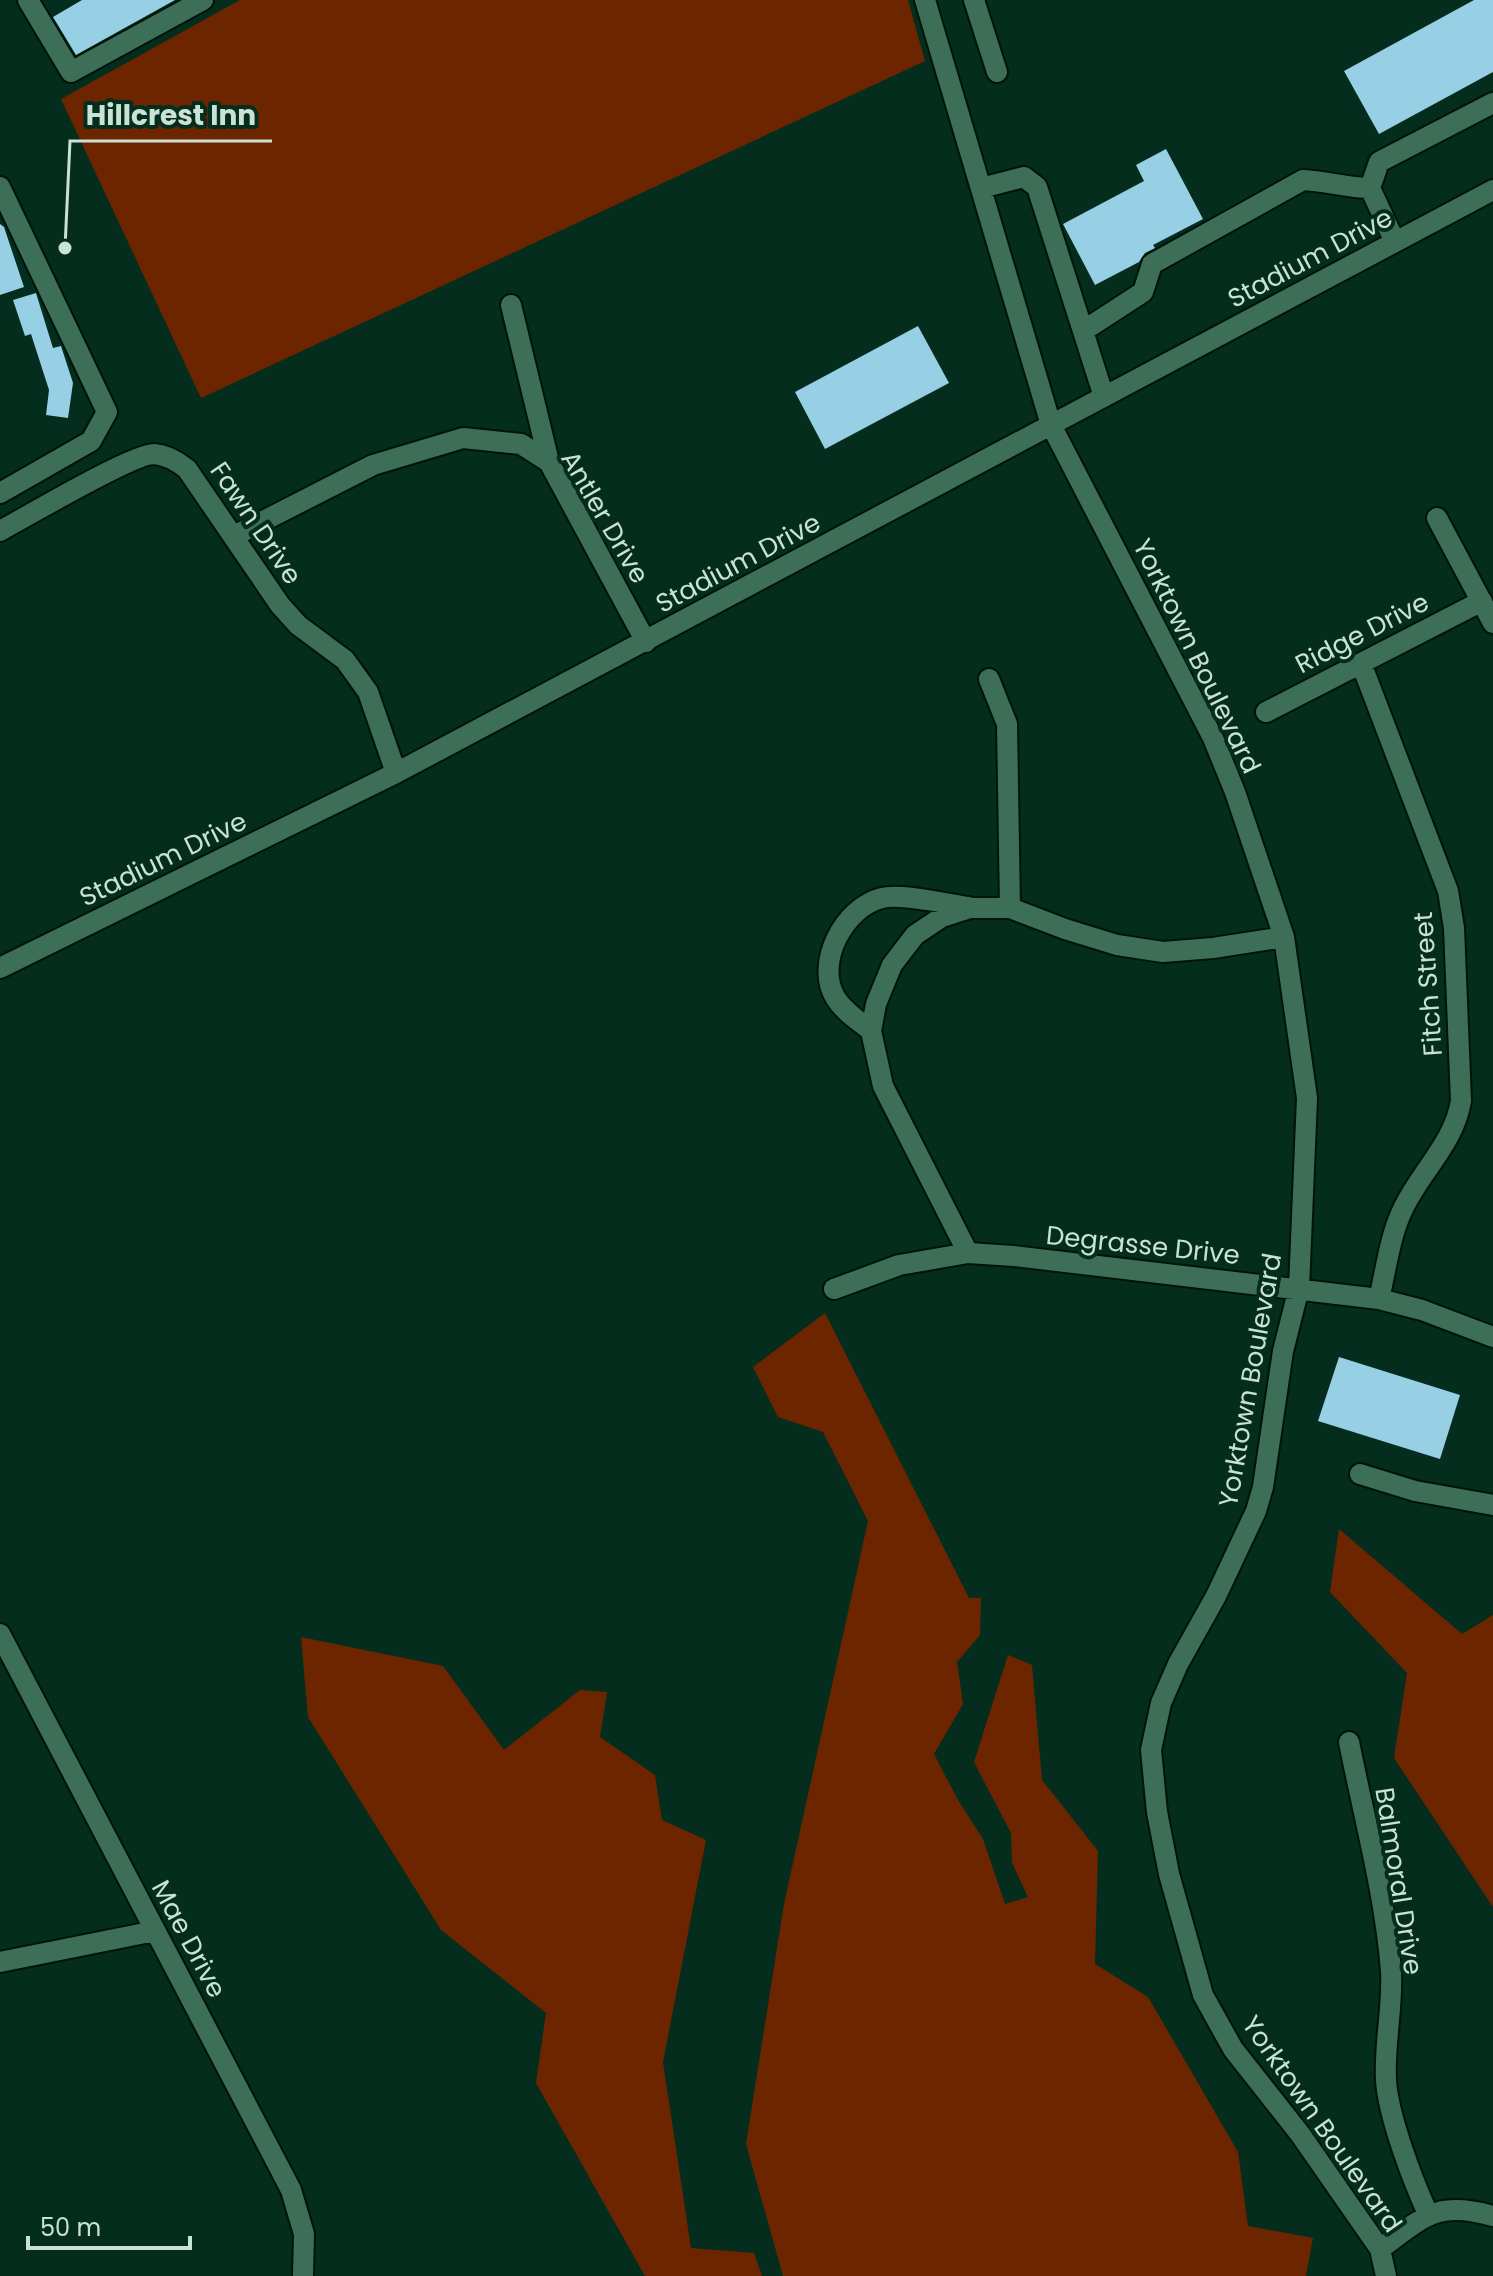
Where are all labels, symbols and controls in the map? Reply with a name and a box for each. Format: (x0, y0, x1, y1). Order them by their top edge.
callout: Hillcrest Inn (70, 89, 272, 141)
text: Hillcrest Inn (86, 96, 256, 135)
street label: Stadium Drive (1221, 199, 1399, 317)
street label: Antler Drive (552, 444, 658, 590)
street label: Fawn Drive (202, 455, 310, 591)
street label: Stadium Drive (649, 504, 827, 622)
street label: Yorktown Boulevard (1124, 533, 1270, 779)
street label: Ridge Drive (1289, 584, 1435, 682)
street label: Stadium Drive (73, 803, 253, 915)
street label: Fitch Street (1405, 911, 1451, 1057)
street label: Degrasse Drive (1044, 1217, 1242, 1273)
street label: Yorktown Boulevard (1210, 1250, 1290, 1510)
street label: Balmoral Drive (1366, 1785, 1432, 1977)
street label: Mae Drive (143, 1874, 235, 2004)
street label: Yorktown Boulevard (1234, 2008, 1410, 2240)
scale bar (28, 2200, 190, 2250)
text: 50 m (40, 2211, 101, 2244)

